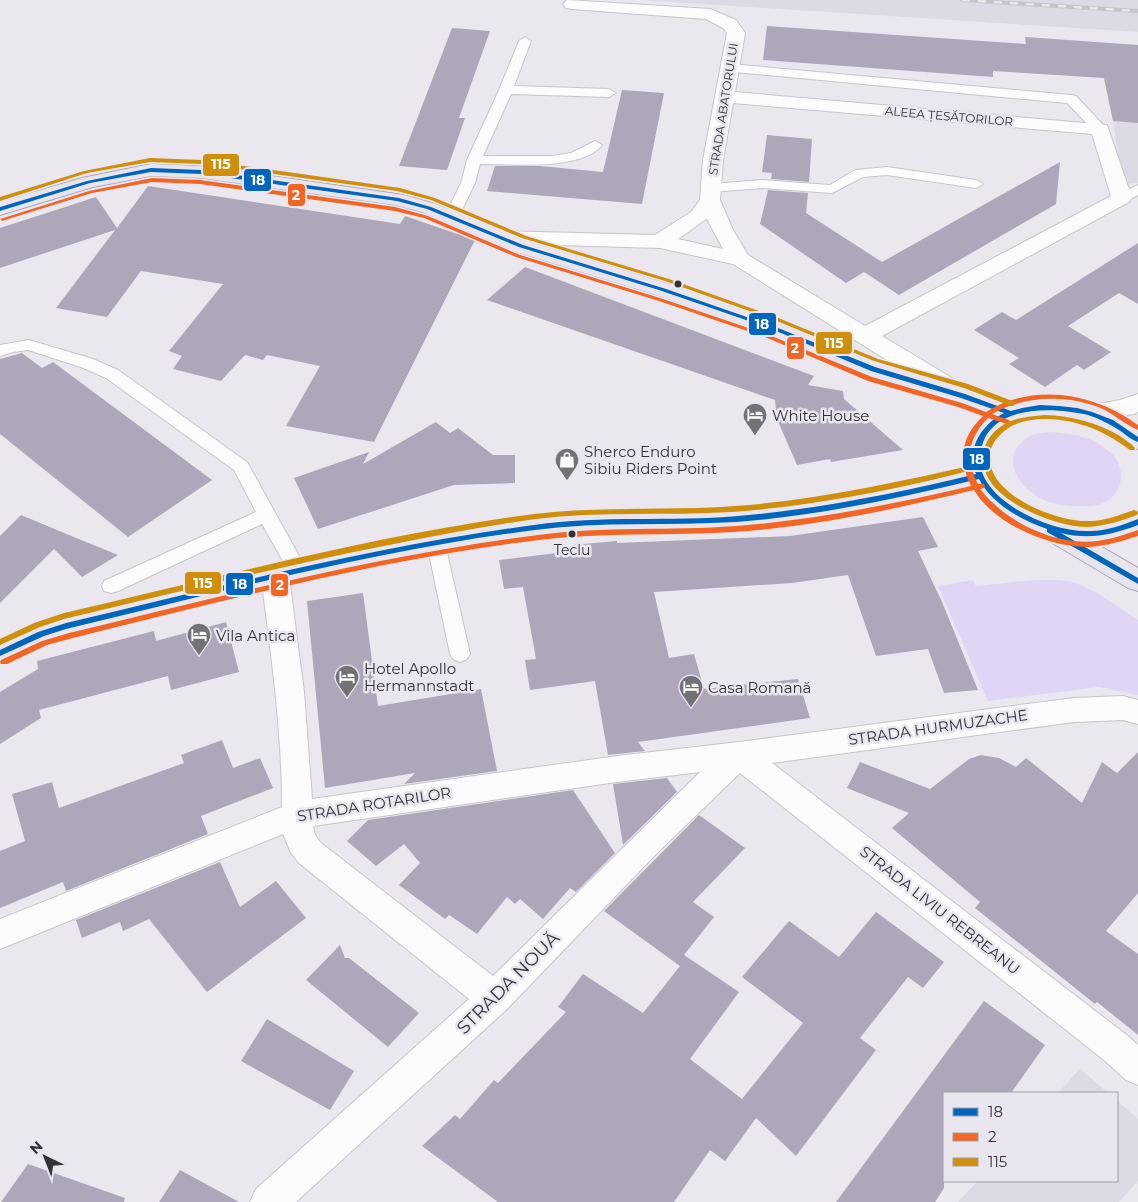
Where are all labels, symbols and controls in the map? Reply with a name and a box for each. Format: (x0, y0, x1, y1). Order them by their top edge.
street label: STRADA ABATORULUI (705, 42, 741, 176)
street label: ALEEA ȚESĂTORILOR (884, 103, 1014, 129)
line badge: 115 (202, 153, 240, 177)
text: 115 (211, 155, 231, 173)
line badge: 18 (243, 168, 272, 192)
text: 18 (251, 171, 265, 189)
line badge: 2 (287, 183, 306, 207)
text: 2 (292, 186, 300, 204)
unlabelled marker (673, 279, 683, 289)
line badge: 18 (748, 312, 777, 336)
text: 18 (755, 315, 769, 333)
line badge: 115 (815, 331, 853, 355)
text: 115 (824, 334, 844, 352)
line badge: 2 (786, 336, 805, 360)
text: 2 (791, 339, 799, 357)
hotel icon: White House (742, 402, 768, 436)
place label: White House (772, 406, 869, 425)
place label: Sherco Enduro Sibiu Riders Point (584, 442, 717, 478)
shop icon: Sherco Enduro Sibiu Riders Point (554, 447, 580, 481)
line badge: 18 (962, 447, 991, 471)
text: 18 (970, 450, 984, 468)
marker: Teclu (567, 529, 577, 539)
place label: Teclu (554, 541, 590, 559)
line badge: 115 (184, 571, 222, 595)
line badge: 18 (225, 572, 254, 596)
line badge: 2 (270, 573, 289, 597)
text: 115 (193, 574, 213, 592)
text: 18 (233, 575, 247, 593)
text: 2 (276, 576, 284, 594)
hotel icon: Vila Antica (186, 622, 212, 656)
place label: Vila Antica (216, 626, 295, 645)
place label: Hotel Apollo Hermannstadt (364, 659, 474, 695)
hotel icon: Hotel Apollo Hermannstadt (334, 664, 360, 698)
hotel icon: Casa Romană (678, 674, 704, 708)
place label: Casa Romană (708, 678, 811, 697)
street label: STRADA HURMUZACHE (847, 705, 1029, 749)
street label: STRADA ROTARILOR (296, 782, 453, 826)
street label: STRADA LIVIU REBREANU (856, 842, 1024, 978)
street label: STRADA NOUĂ (452, 927, 564, 1039)
legend (943, 1092, 1118, 1182)
text: 18 (988, 1102, 1003, 1121)
text: 2 (988, 1127, 997, 1146)
north arrow (20, 1132, 70, 1182)
text: N (26, 1137, 46, 1158)
text: 115 (988, 1152, 1007, 1171)

